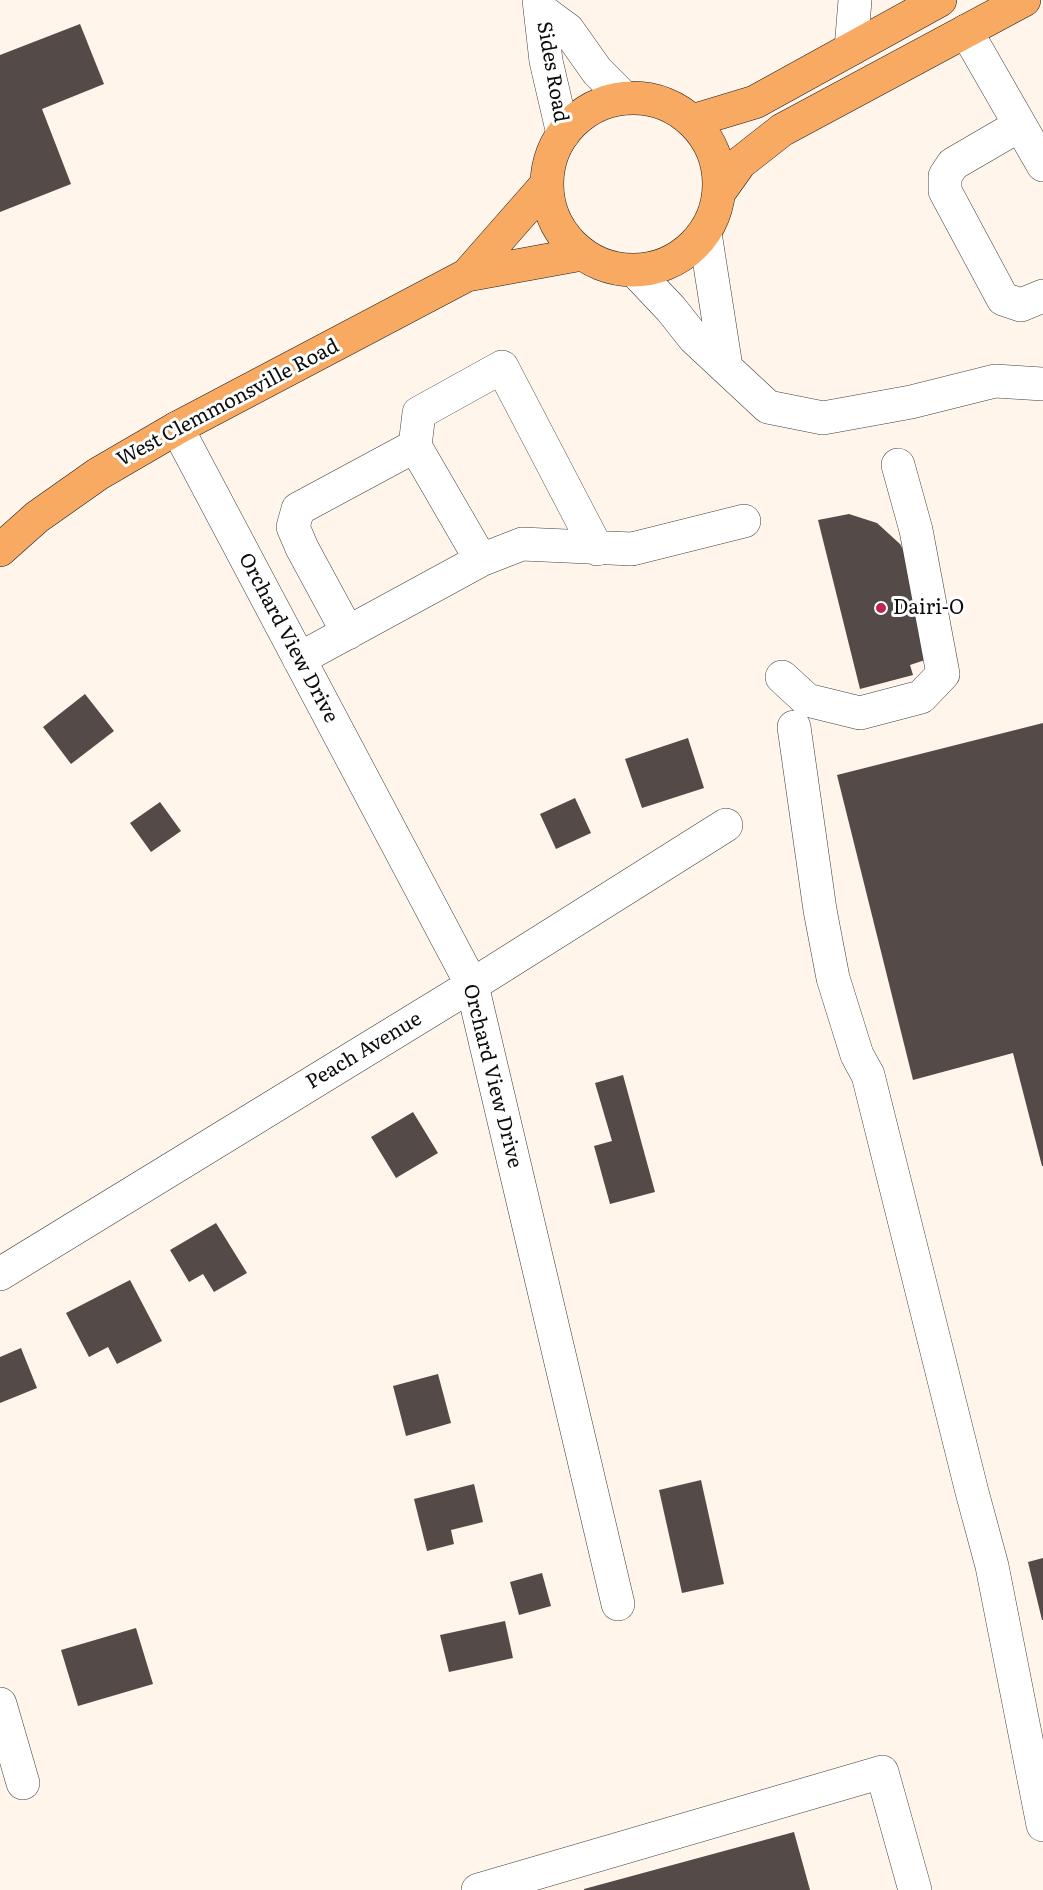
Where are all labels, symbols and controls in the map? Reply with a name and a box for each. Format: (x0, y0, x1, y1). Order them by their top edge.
street label: Sides Road (531, 20, 573, 124)
street label: West Clemmonsville Road (113, 334, 343, 472)
street label: Orchard View Drive (233, 549, 343, 727)
place label: Dairi-O (893, 596, 964, 620)
marker: Dairi-O (874, 601, 888, 615)
street label: Orchard View Drive (458, 982, 526, 1170)
street label: Peach Avenue (302, 1007, 426, 1095)

